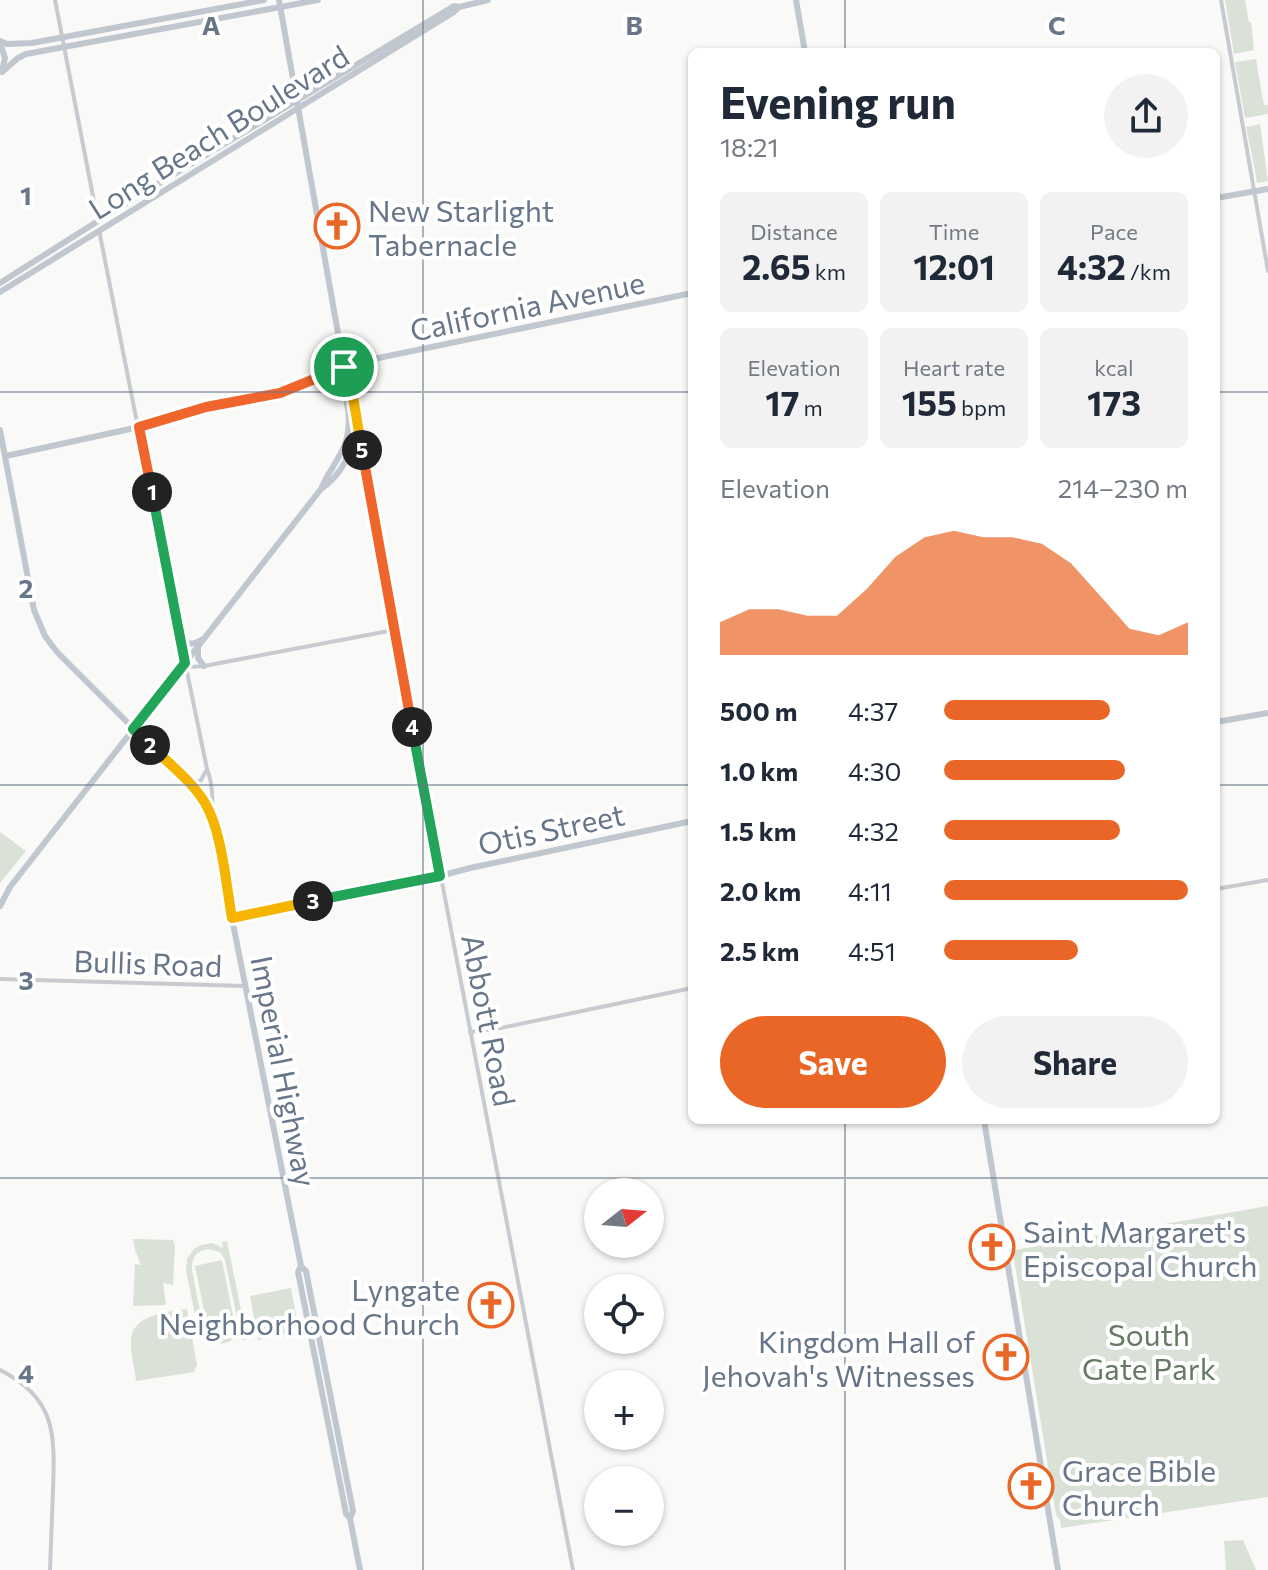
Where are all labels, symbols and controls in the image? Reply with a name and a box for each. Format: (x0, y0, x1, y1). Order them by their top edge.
text: A (202, 9, 221, 40)
text: B (625, 9, 643, 40)
text: C (1048, 9, 1066, 40)
street label: Long Beach Boulevard (81, 36, 355, 226)
text: Evening run (720, 74, 956, 128)
button: share (1104, 74, 1188, 158)
text: 18:21 (720, 131, 779, 162)
text: 1 (20, 179, 32, 210)
place label: New Starlight Tabernacle (368, 191, 554, 262)
church icon: New Starlight Tabernacle (313, 202, 361, 250)
text: Distance (750, 218, 838, 245)
text: Time (929, 218, 979, 245)
text: Pace (1090, 218, 1138, 245)
text: 2.65 (742, 245, 811, 287)
text: 12:01 (913, 245, 995, 287)
text: 4:32 (1057, 245, 1126, 287)
text: km (811, 258, 846, 285)
text: /km (1126, 258, 1171, 285)
street label: California Avenue (406, 262, 648, 348)
pin (310, 333, 378, 401)
icon: arrive (322, 345, 366, 389)
text: Elevation (748, 354, 840, 381)
text: Heart rate (903, 354, 1005, 381)
text: kcal (1094, 354, 1134, 381)
text: 17 (765, 381, 799, 423)
text: 155 (902, 381, 957, 423)
text: 173 (1087, 381, 1141, 423)
text: m (799, 394, 823, 421)
text: bpm (957, 394, 1006, 421)
pin: 5 (342, 430, 382, 470)
text: 5 (356, 436, 368, 463)
pin: 1 (132, 472, 172, 512)
text: Elevation (720, 472, 830, 503)
text: 214–230 m (1058, 472, 1188, 503)
text: 1 (147, 478, 157, 505)
text: 2 (19, 572, 33, 603)
text: 500 m (720, 695, 797, 726)
text: 4:37 (848, 695, 898, 726)
pin: 4 (392, 707, 432, 747)
text: 4 (405, 713, 419, 740)
pin: 2 (130, 725, 170, 765)
text: 2 (144, 731, 156, 758)
text: 1.0 km (720, 755, 798, 786)
text: 4:30 (848, 755, 902, 786)
street label: Otis Street (474, 794, 628, 862)
text: 1.5 km (720, 815, 796, 846)
text: 4:32 (848, 815, 899, 846)
text: 2.0 km (720, 875, 801, 906)
text: 4:11 (848, 875, 892, 906)
pin: 3 (293, 881, 333, 921)
text: 3 (307, 887, 319, 914)
street label: Abbott Road (455, 931, 525, 1109)
text: 2.5 km (720, 935, 799, 966)
text: 4:51 (848, 935, 896, 966)
street label: Bullis Road (73, 941, 223, 983)
street label: Imperial Highway (244, 952, 326, 1190)
text: 3 (18, 964, 34, 995)
button: Save (720, 1016, 946, 1108)
button: Share (962, 1016, 1188, 1108)
north arrow (584, 1178, 664, 1258)
map controls (584, 1178, 664, 1546)
place label: Saint Margaret's Episcopal Church (1023, 1212, 1257, 1283)
church icon: Saint Margaret's Episcopal Church (968, 1223, 1016, 1271)
place label: Lyngate Neighborhood Church (159, 1270, 460, 1341)
button: locate (584, 1274, 664, 1354)
church icon: Lyngate Neighborhood Church (467, 1281, 515, 1329)
park label: South Gate Park (1082, 1315, 1216, 1386)
place label: Kingdom Hall of Jehovah's Witnesses (702, 1322, 975, 1393)
church icon: Kingdom Hall of Jehovah's Witnesses (982, 1333, 1030, 1381)
text: 4 (18, 1357, 34, 1388)
button: + (584, 1370, 664, 1450)
place label: Grace Bible Church (1062, 1451, 1216, 1522)
church icon: Grace Bible Church (1007, 1462, 1055, 1510)
button: − (584, 1466, 664, 1546)

